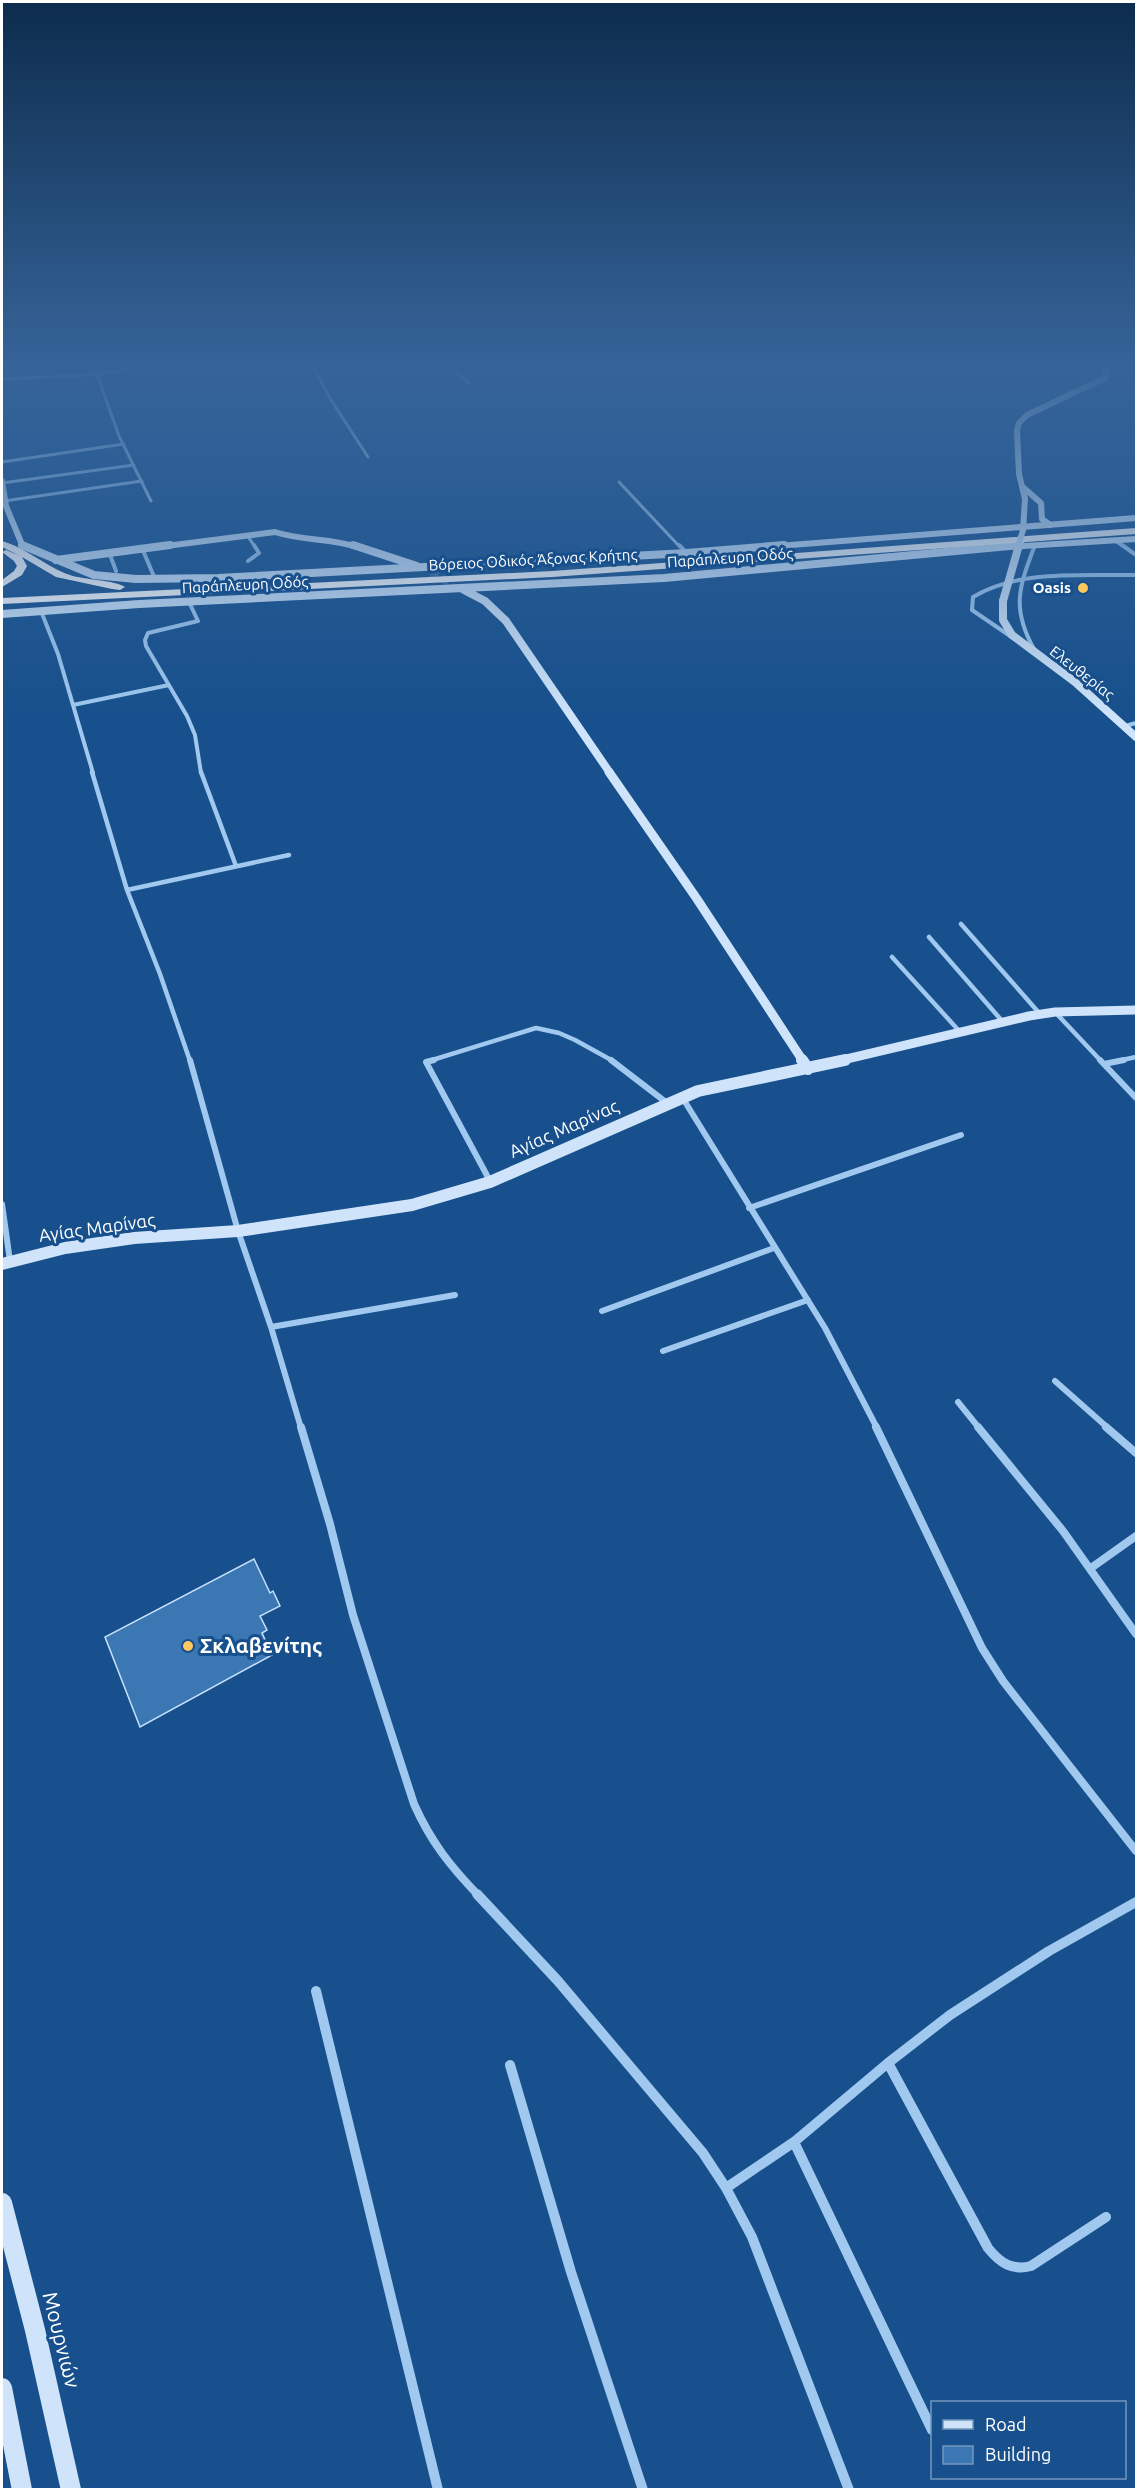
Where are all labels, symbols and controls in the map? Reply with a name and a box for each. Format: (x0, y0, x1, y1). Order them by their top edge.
street label: Παράπλευρη Οδός (666, 545, 794, 570)
street label: Βόρειος Οδικός Άξονας Κρήτης (428, 546, 638, 573)
street label: Παράπλευρη Οδός (182, 573, 309, 596)
place label: Oasis (1033, 579, 1071, 596)
marker: Oasis (1076, 581, 1090, 595)
street label: Ελευθερίας (1047, 642, 1118, 703)
street label: Αγίας Μαρίνας (506, 1095, 622, 1162)
street label: Αγίας Μαρίνας (37, 1209, 156, 1246)
place label: Σκλαβενίτης (200, 1633, 322, 1657)
marker: Σκλαβενίτης (181, 1639, 195, 1653)
street label: Μουρνιών (38, 2289, 85, 2390)
legend (931, 2401, 1126, 2479)
text: Road (985, 2414, 1027, 2434)
text: Building (985, 2444, 1051, 2464)

